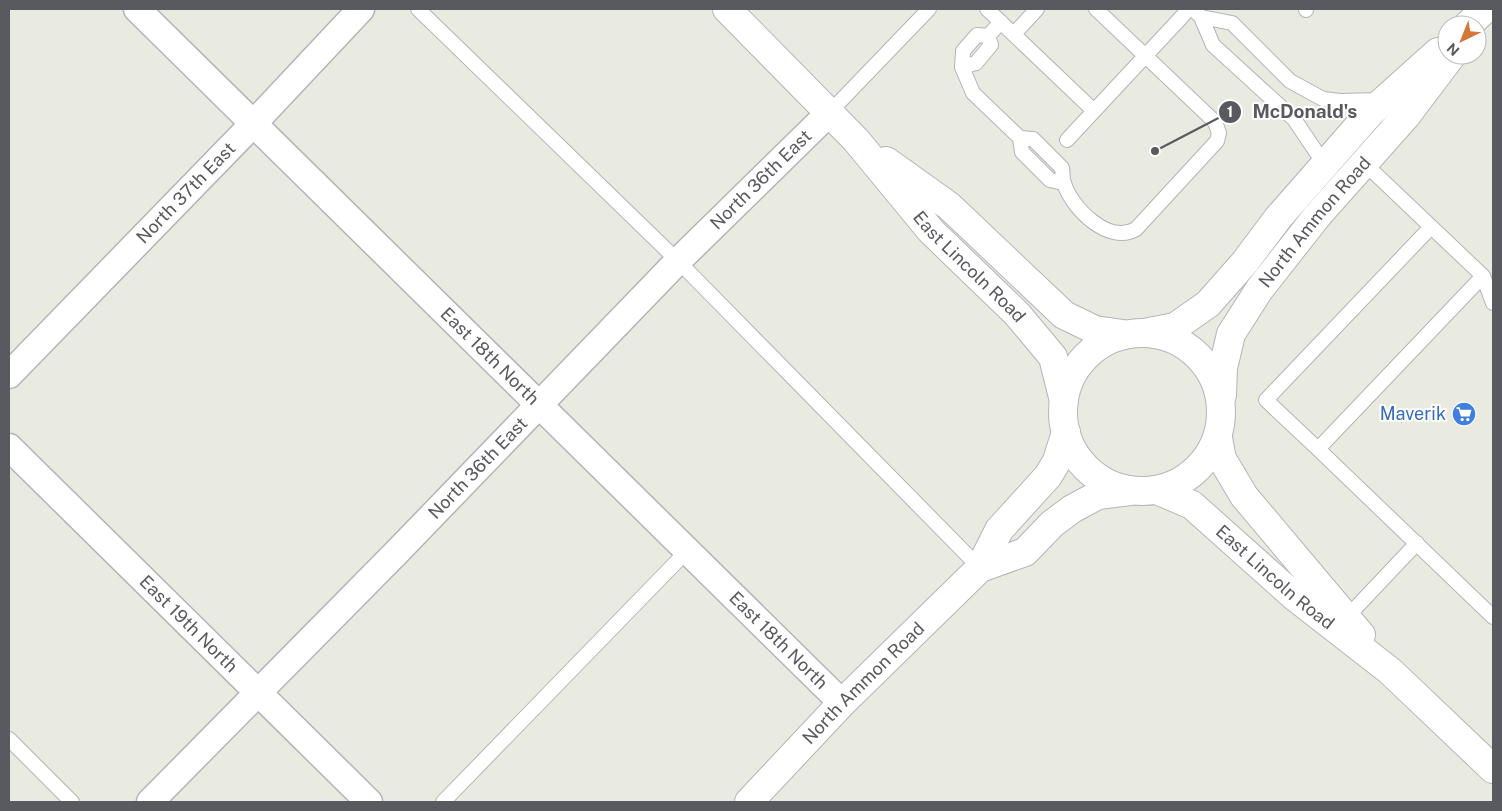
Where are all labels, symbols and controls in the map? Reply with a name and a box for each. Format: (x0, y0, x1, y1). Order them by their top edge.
north arrow (1437, 15, 1487, 65)
text: N (1444, 40, 1463, 59)
callout: McDonald's (1217, 95, 1367, 129)
text: McDonald's (1253, 100, 1357, 122)
text: 1 (1227, 103, 1233, 120)
street label: North 36th East (706, 125, 815, 234)
street label: North 37th East (132, 138, 239, 247)
street label: North Ammon Road (1254, 152, 1375, 291)
street label: East Lincoln Road (909, 207, 1030, 326)
street label: East 18th North (436, 303, 544, 409)
supermarket icon: Maverik (1451, 401, 1477, 427)
place label: Maverik (1380, 403, 1446, 424)
street label: North 36th East (424, 413, 531, 523)
street label: East Lincoln Road (1212, 520, 1339, 634)
street label: East 19th North (135, 571, 242, 676)
street label: East 18th North (725, 587, 832, 693)
street label: North Ammon Road (798, 617, 928, 748)

